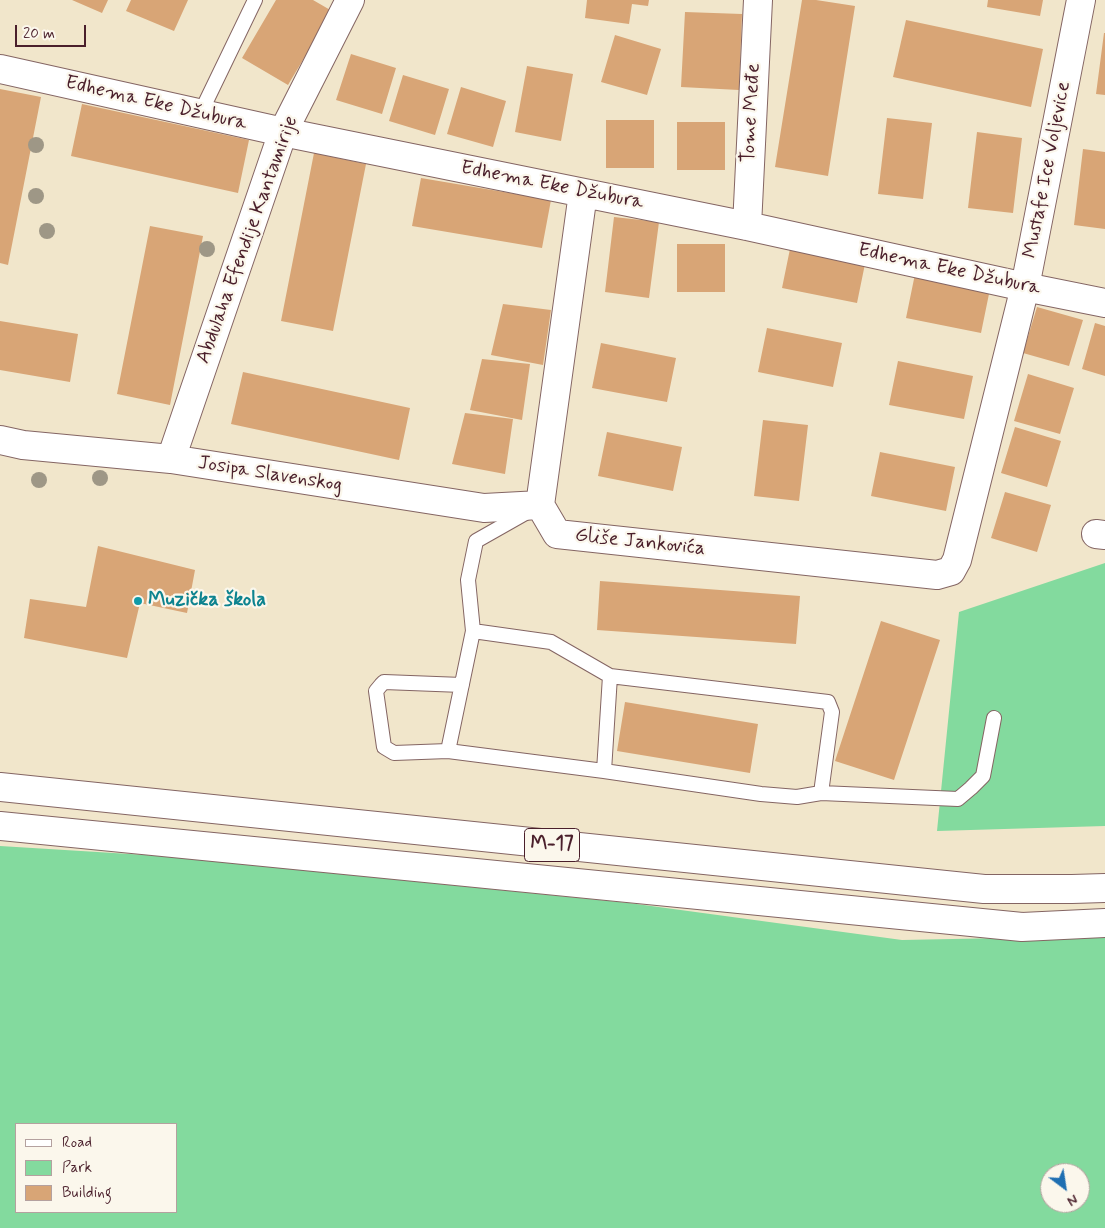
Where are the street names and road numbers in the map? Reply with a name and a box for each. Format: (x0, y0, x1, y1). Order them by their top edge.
street label: Tome Međe (737, 63, 767, 163)
street label: Edhema Eke Džubura (63, 71, 249, 137)
street label: Mustafe Ice Voljevice (1019, 80, 1077, 260)
street label: Abdulaha Efendije Kantamirije (192, 113, 304, 367)
street label: Edhema Eke Džubura (459, 157, 645, 215)
street label: Edhema Eke Džubura (856, 239, 1042, 301)
street label: Josipa Slavenskog (196, 452, 344, 498)
street label: Gliše Jankovića (574, 524, 706, 562)
road number: M-17 (524, 828, 580, 862)

